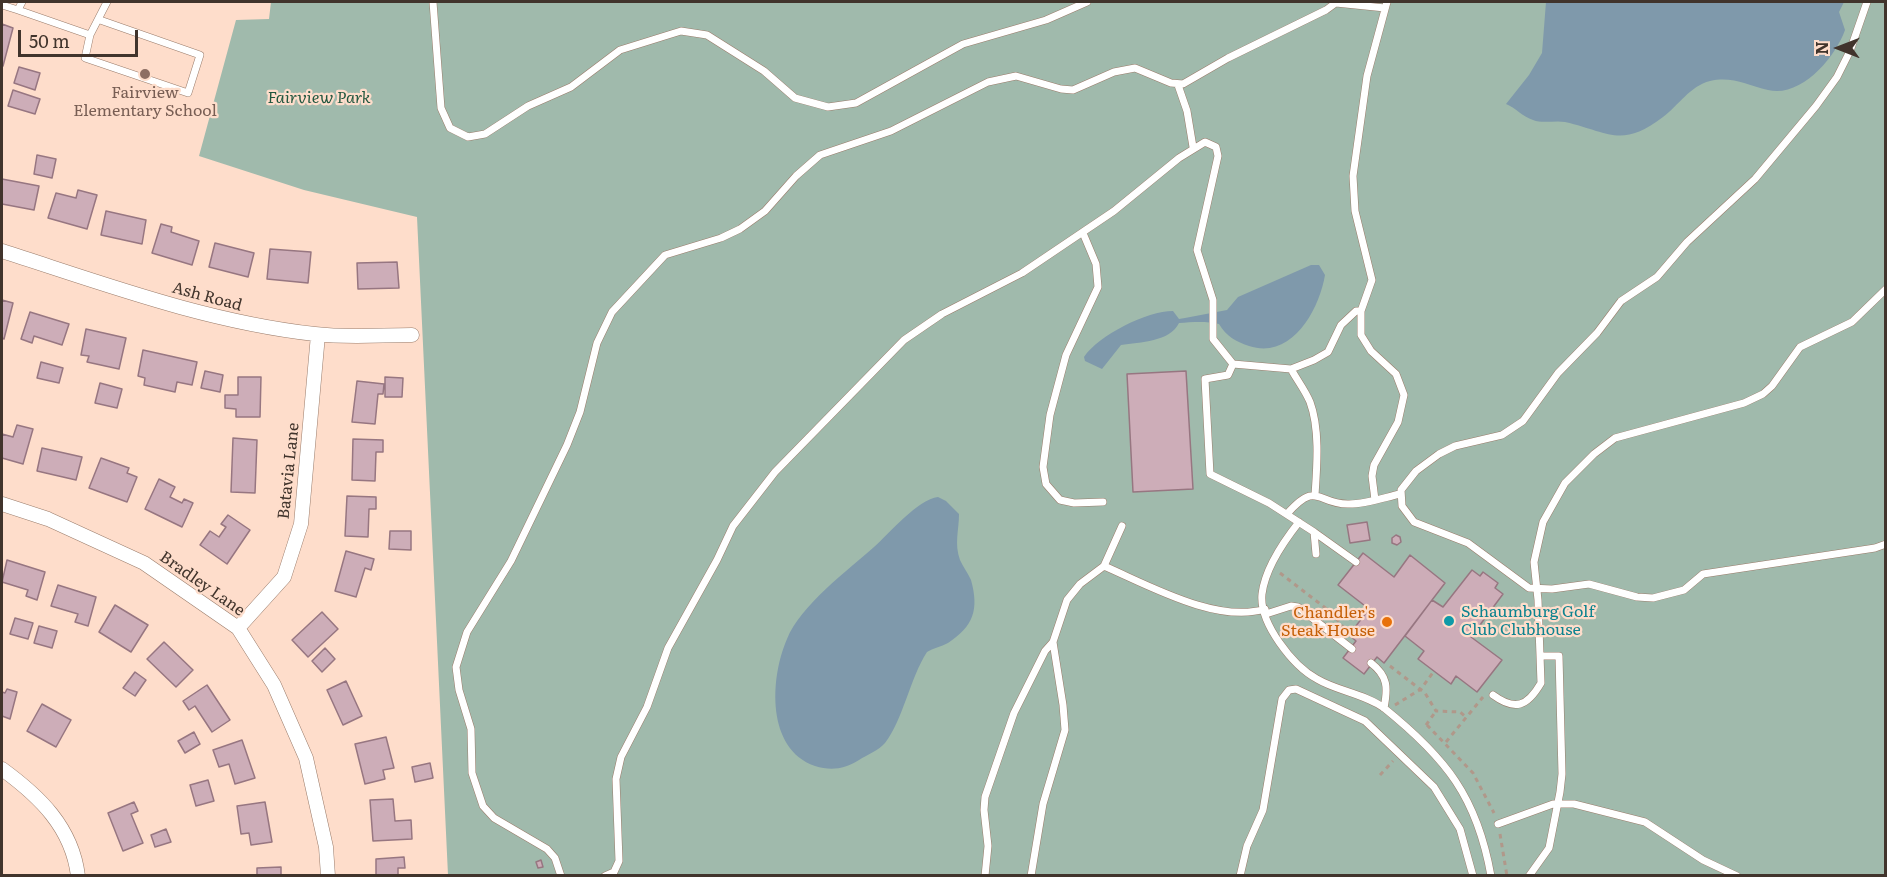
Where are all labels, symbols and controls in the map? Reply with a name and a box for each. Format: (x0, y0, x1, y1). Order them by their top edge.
scale bar (21, 18, 141, 56)
north arrow (1809, 18, 1869, 78)
text: 50 m (29, 27, 70, 54)
text: N (1809, 41, 1833, 55)
marker: Fairview Elementary School (138, 67, 152, 81)
place label: Fairview Elementary School (73, 83, 217, 121)
park label: Fairview Park (267, 88, 371, 108)
street label: Ash Road (170, 278, 244, 316)
street label: Batavia Lane (274, 422, 304, 520)
street label: Bradley Lane (156, 548, 248, 620)
place label: Schaumburg Golf Club Clubhouse (1461, 602, 1595, 640)
place label: Chandler's Steak House (1281, 603, 1375, 641)
marker: Schaumburg Golf Club Clubhouse (1442, 614, 1456, 628)
marker: Chandler's Steak House (1380, 615, 1394, 629)

